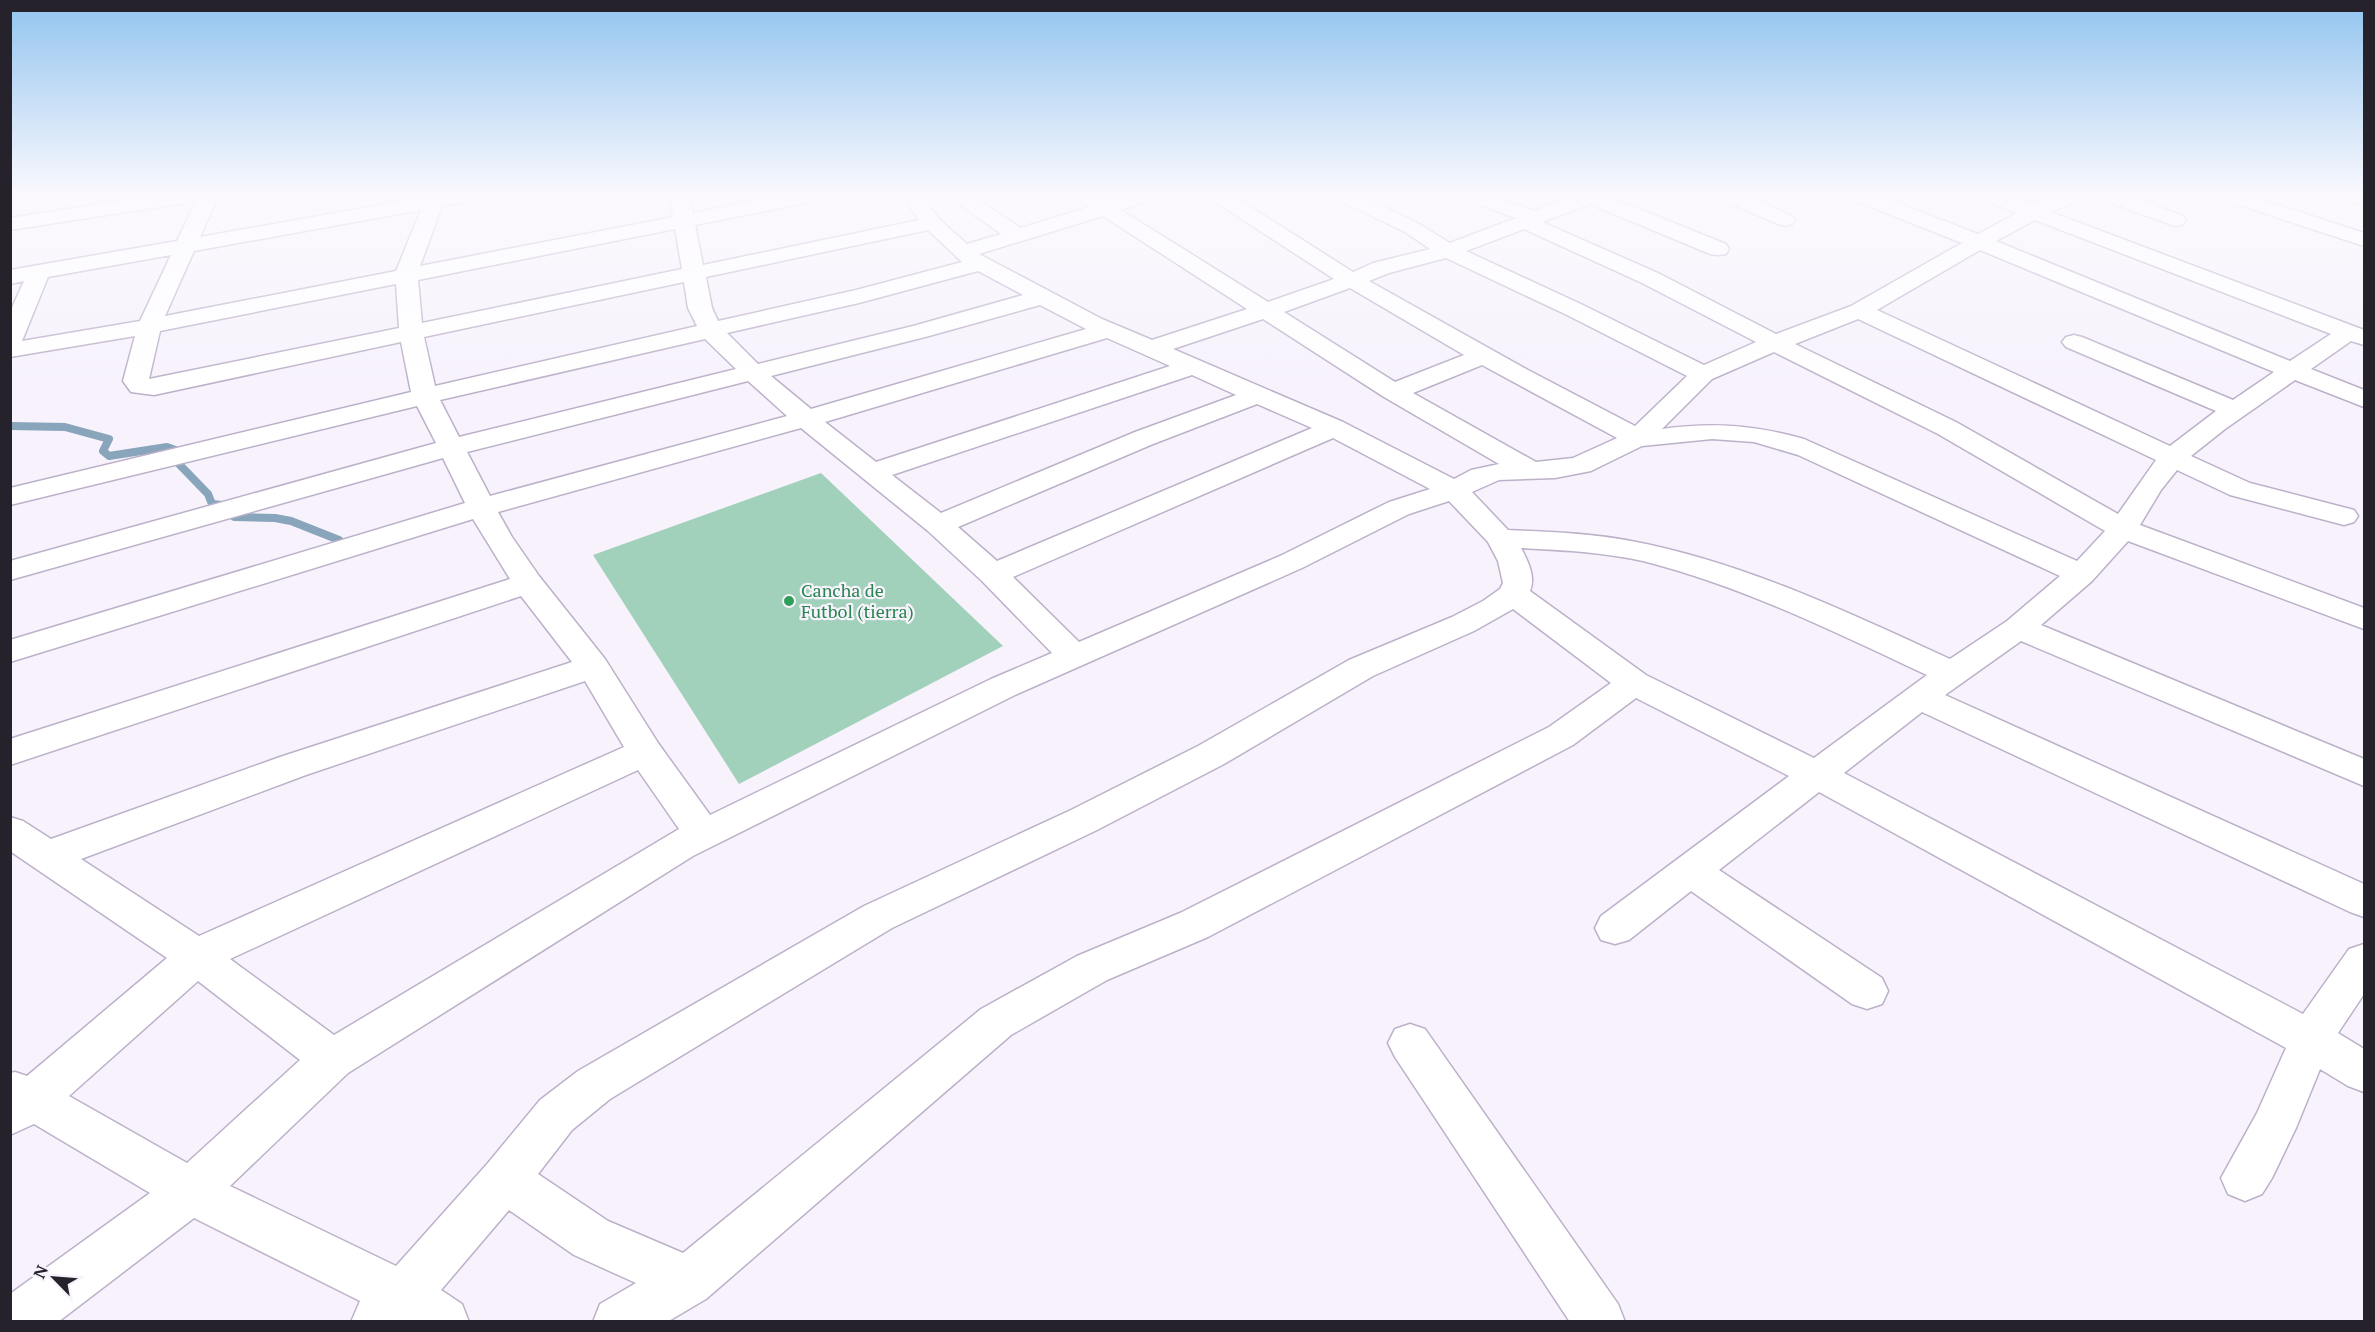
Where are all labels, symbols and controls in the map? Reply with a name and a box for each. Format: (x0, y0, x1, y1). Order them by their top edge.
place label: Cancha de Futbol (tierra) (801, 578, 914, 623)
marker: Cancha de Futbol (tierra) (782, 594, 796, 608)
north arrow (24, 1248, 84, 1308)
text: N (28, 1262, 53, 1282)

